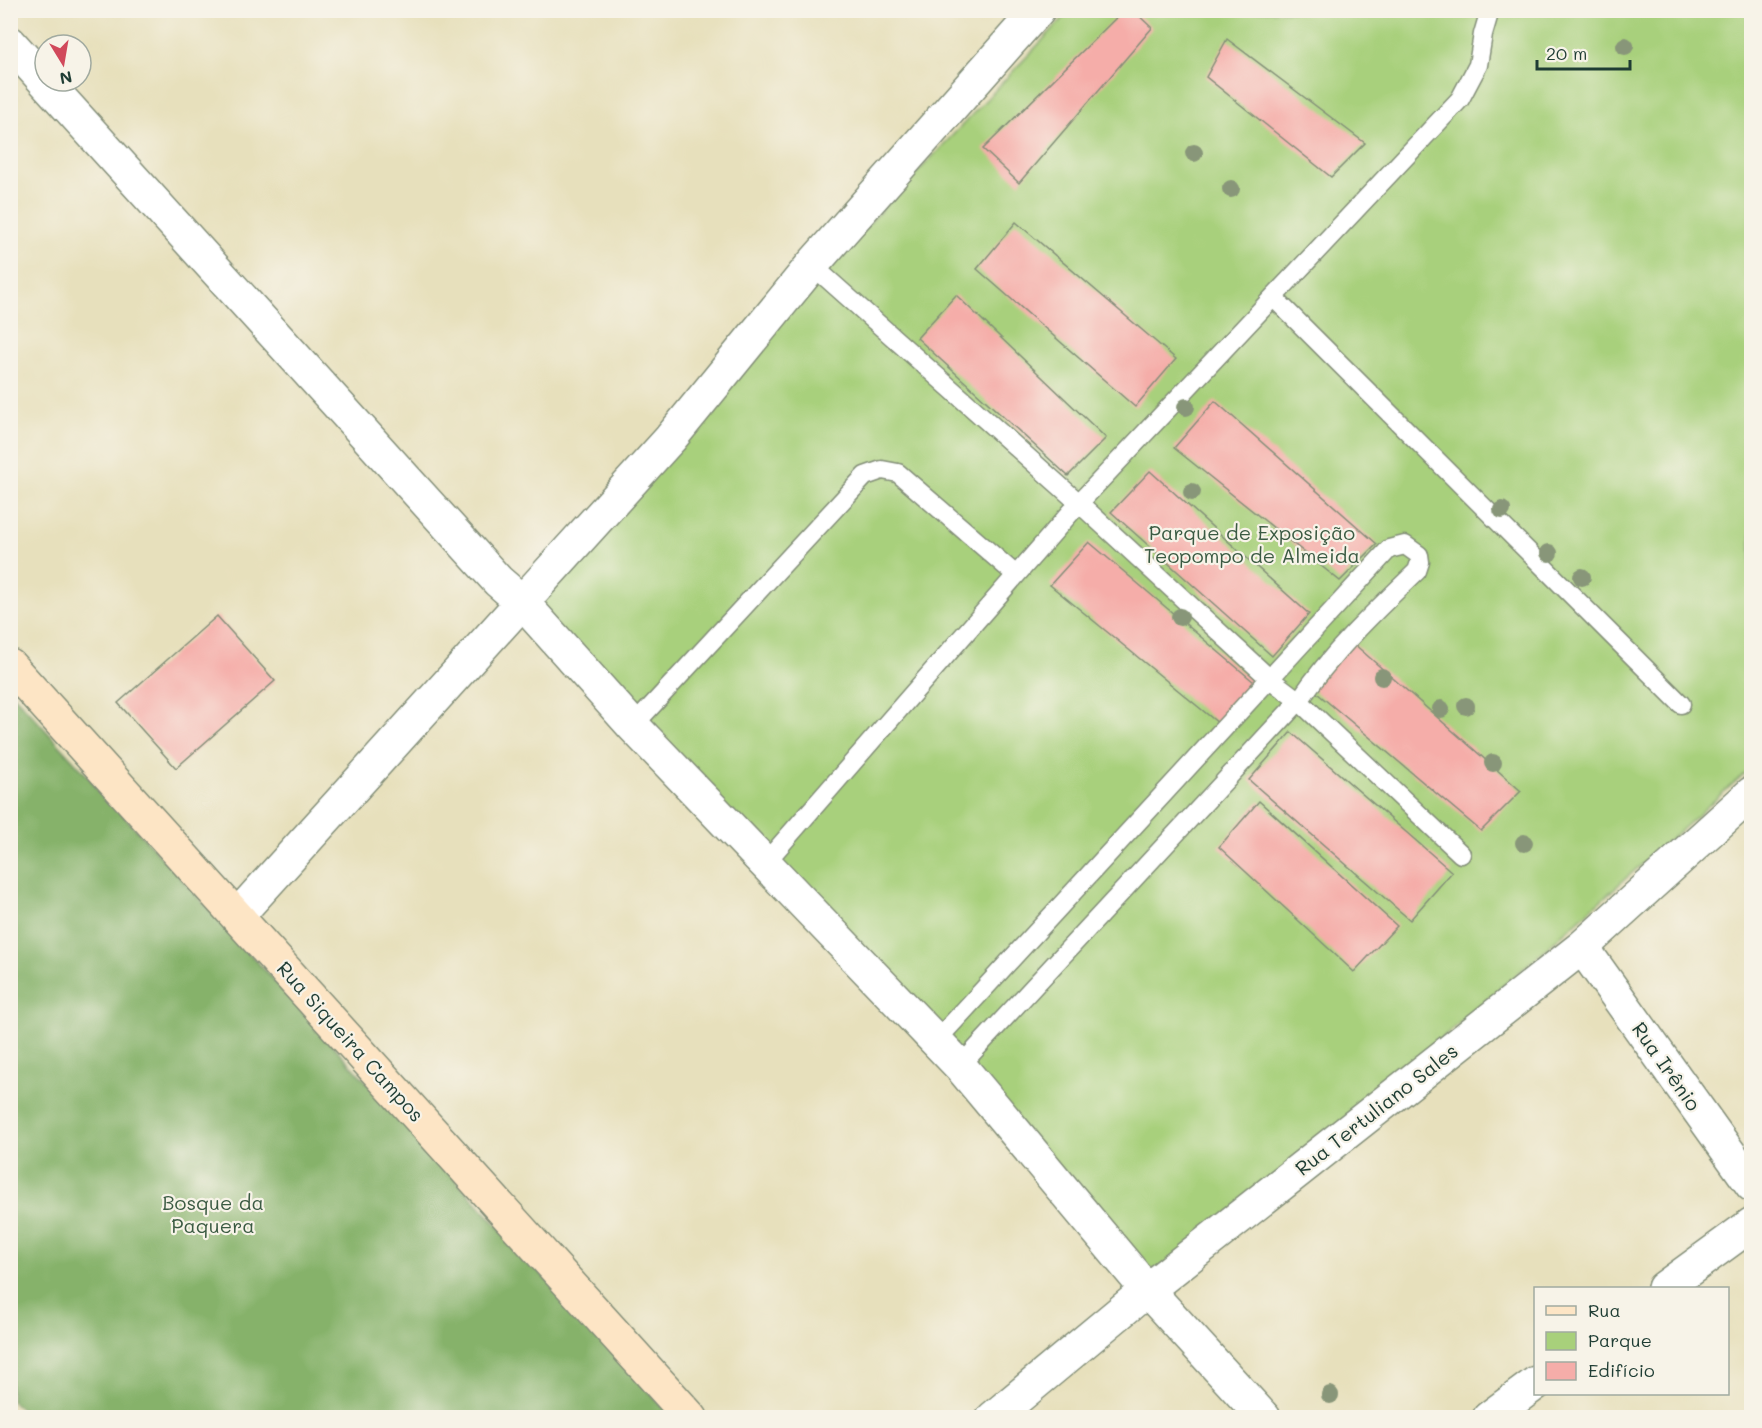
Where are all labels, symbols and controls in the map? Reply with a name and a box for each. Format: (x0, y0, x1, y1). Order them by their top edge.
north arrow (33, 33, 93, 93)
scale bar (1537, 33, 1630, 71)
text: 20 m (1546, 41, 1587, 65)
text: N (58, 67, 74, 90)
park label: Parque de Exposição Teopompo de Almeida (1144, 519, 1360, 568)
street label: Rua Siqueira Campos (272, 955, 430, 1127)
street label: Rua Irênio (1627, 1016, 1707, 1116)
street label: Rua Tertuliano Sales (1289, 1037, 1463, 1181)
park label: Bosque da Paquera (162, 1189, 264, 1238)
legend (1534, 1287, 1729, 1395)
text: Rua (1588, 1298, 1621, 1322)
text: Parque (1588, 1328, 1652, 1352)
text: Edifício (1588, 1358, 1655, 1382)

